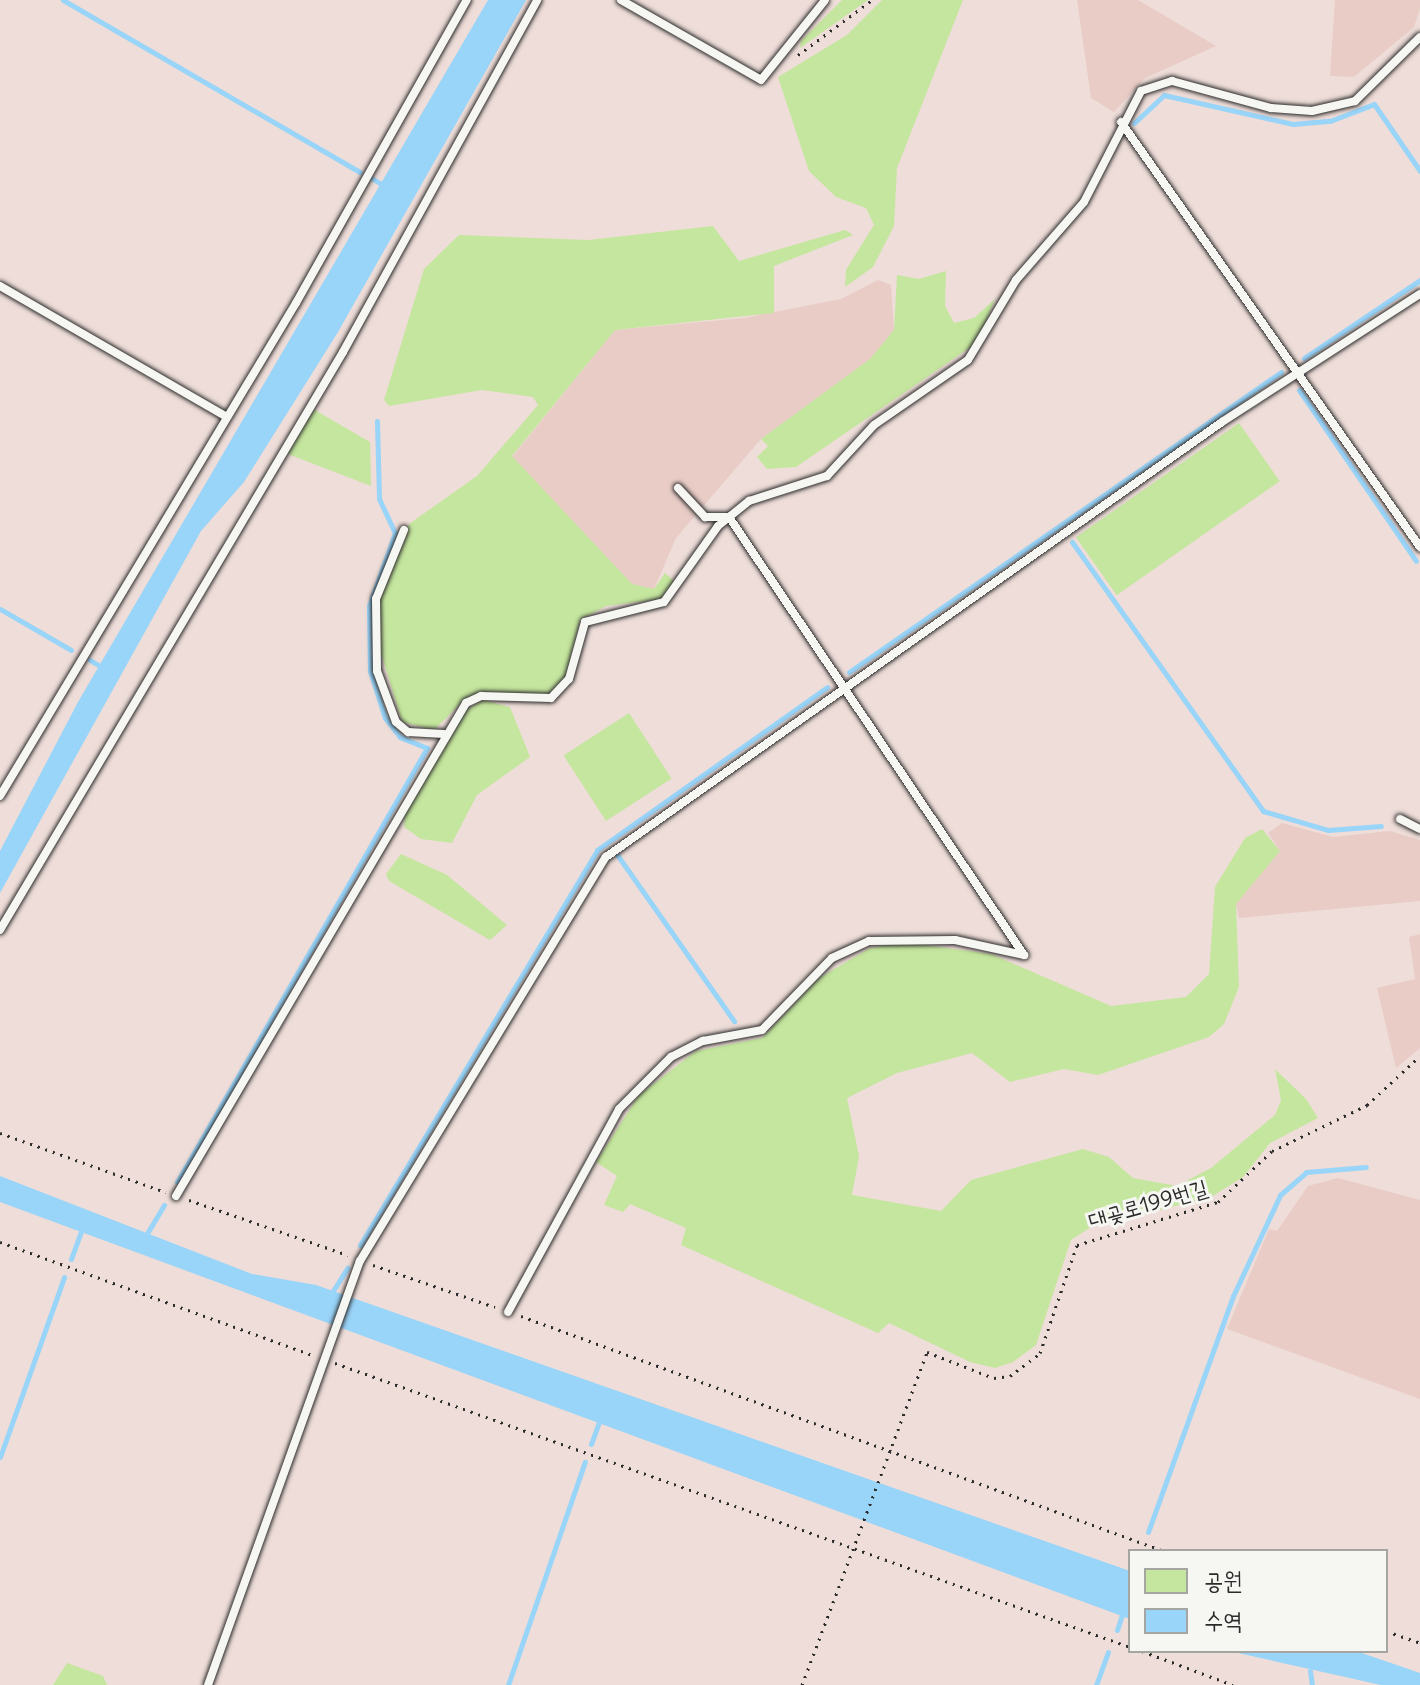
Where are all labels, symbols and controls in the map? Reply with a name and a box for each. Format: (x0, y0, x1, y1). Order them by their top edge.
street label: 대곶로199번길 (1085, 1174, 1211, 1234)
legend (1128, 1549, 1388, 1653)
text: 공원 (1204, 1565, 1243, 1595)
text: 수역 (1204, 1605, 1243, 1635)

